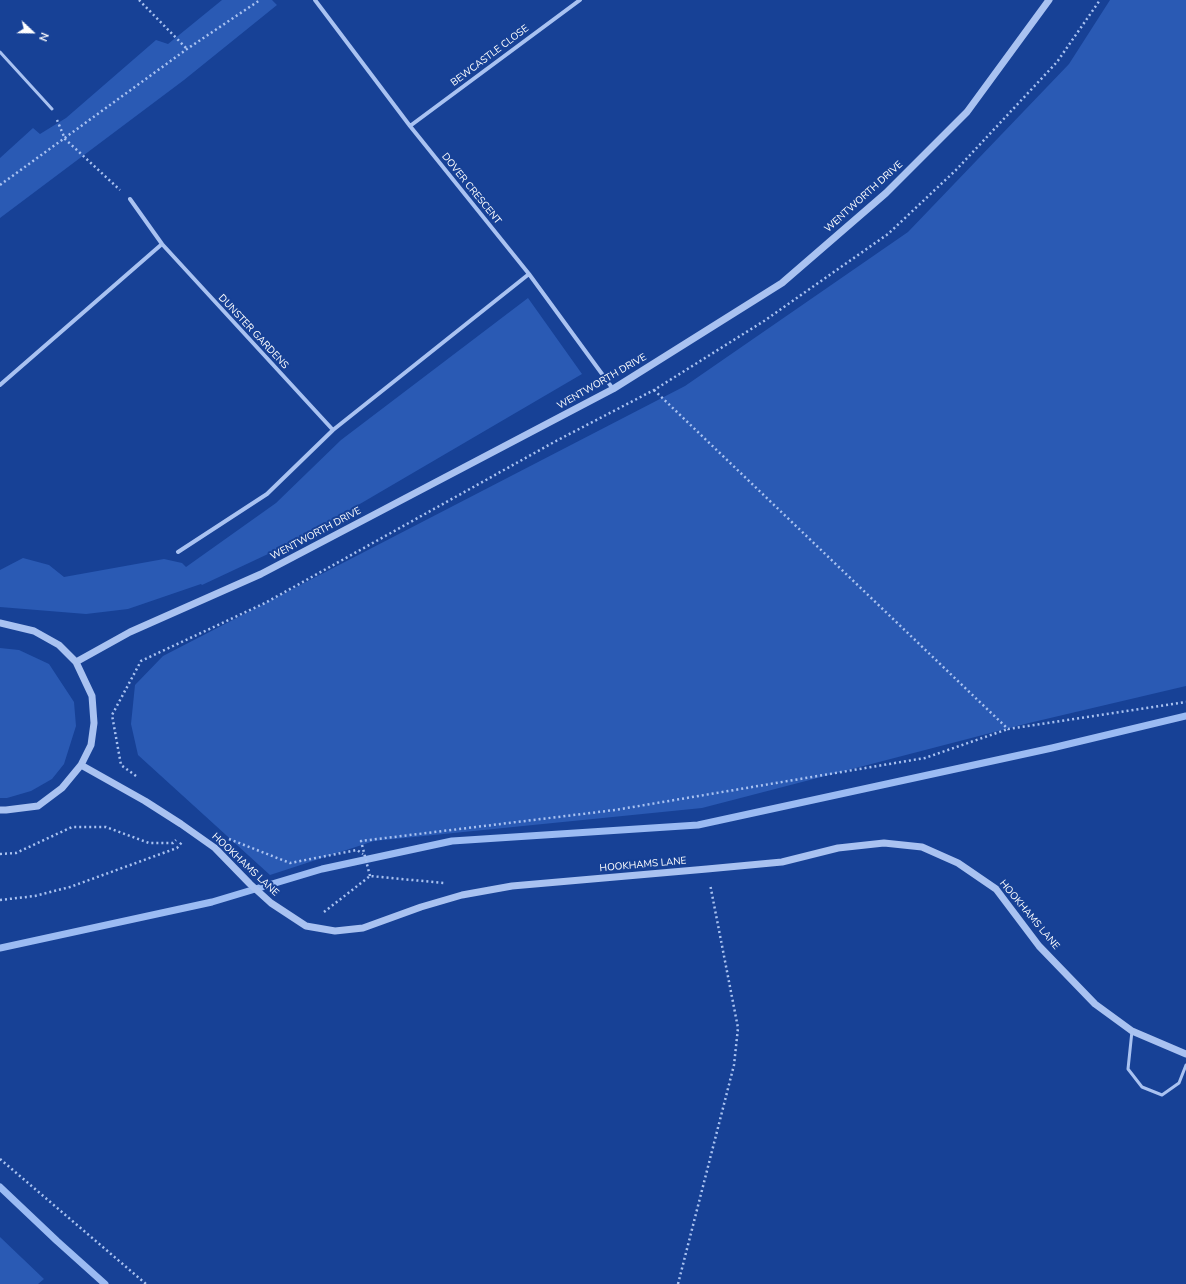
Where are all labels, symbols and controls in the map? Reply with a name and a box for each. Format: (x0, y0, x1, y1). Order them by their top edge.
north arrow (12, 12, 52, 52)
street label: BEWCASTLE CLOSE (449, 23, 531, 89)
text: N (35, 30, 52, 43)
street label: DOVER CRESCENT (439, 151, 503, 227)
street label: WENTWORTH DRIVE (822, 159, 906, 235)
street label: DUNSTER GARDENS (215, 292, 291, 372)
street label: WENTWORTH DRIVE (555, 352, 649, 412)
street label: WENTWORTH DRIVE (269, 505, 363, 563)
street label: HOOKHAMS LANE (209, 831, 281, 899)
street label: HOOKHAMS LANE (599, 855, 687, 875)
street label: HOOKHAMS LANE (996, 878, 1062, 952)

